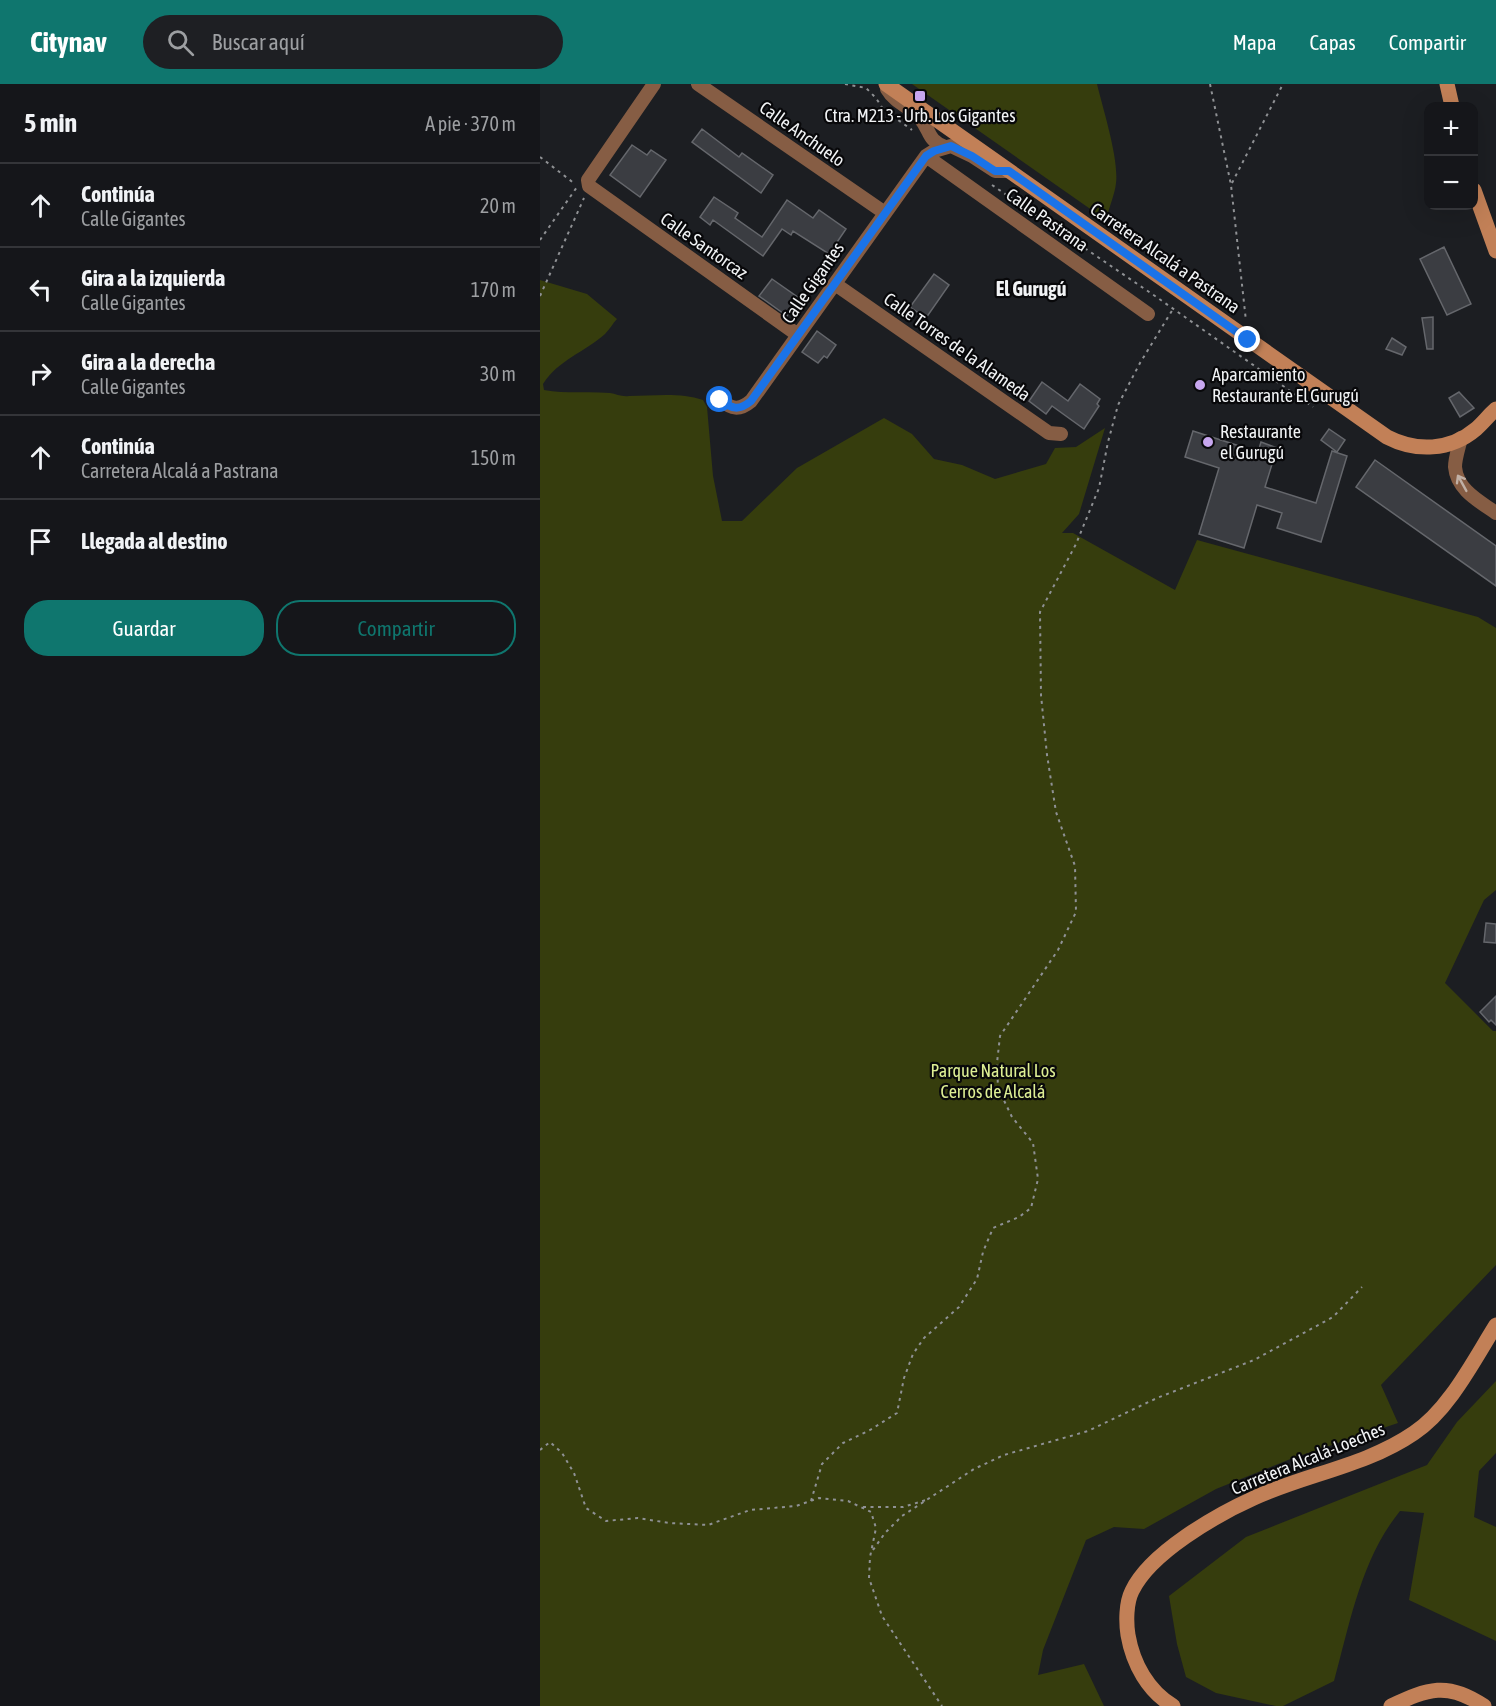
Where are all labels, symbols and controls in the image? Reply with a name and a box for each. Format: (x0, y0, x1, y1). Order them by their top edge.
search box (143, 15, 563, 69)
text: Citynav (30, 26, 107, 58)
icon: search (164, 26, 197, 59)
text: Buscar aquí (212, 29, 305, 55)
text: Mapa (1233, 30, 1276, 54)
text: Capas (1309, 30, 1356, 54)
text: Compartir (1389, 30, 1466, 54)
marker: Ctra. M213 - Urb. Los Gigantes (913, 89, 927, 103)
street label: Calle Anchuelo (756, 97, 849, 171)
map controls (1424, 102, 1478, 210)
button: + (1424, 102, 1478, 156)
place label: Ctra. M213 - Urb. Los Gigantes (824, 105, 1016, 126)
text: 5 min (24, 108, 77, 138)
text: A pie · 370 m (425, 112, 516, 135)
button: − (1424, 156, 1478, 210)
text: Continúa (81, 181, 155, 207)
street label: Calle Pastrana (1002, 184, 1092, 256)
icon: ahead (24, 189, 57, 222)
text: 20 m (480, 194, 516, 217)
street label: Carretera Alcalá a Pastrana (1086, 198, 1244, 317)
text: Calle Gigantes (81, 207, 186, 230)
street label: Calle Santorcaz (657, 208, 752, 284)
street label: Calle Gigantes (777, 238, 848, 327)
text: Gira a la izquierda (81, 265, 225, 291)
icon: left (24, 273, 57, 306)
district label: El Gurugú (996, 277, 1067, 300)
text: 170 m (471, 278, 516, 301)
street label: Calle Torres de la Alameda (880, 288, 1035, 405)
text: Calle Gigantes (81, 291, 186, 314)
route end (1234, 326, 1260, 352)
text: Gira a la derecha (81, 349, 215, 375)
icon: right (24, 357, 57, 390)
text: 30 m (480, 362, 516, 385)
place label: Aparcamiento Restaurante El Gurugú (1212, 364, 1359, 406)
text: Calle Gigantes (81, 375, 186, 398)
marker: Aparcamiento Restaurante El Gurugú (1193, 378, 1207, 392)
route start (706, 386, 732, 412)
place label: Restaurante el Gurugú (1220, 421, 1301, 463)
text: Continúa (81, 433, 155, 459)
marker: Restaurante el Gurugú (1201, 435, 1215, 449)
icon: ahead (24, 441, 57, 474)
text: 150 m (471, 446, 516, 469)
text: Carretera Alcalá a Pastrana (81, 459, 279, 482)
one-way arrow (1456, 475, 1468, 492)
icon: arrive (24, 525, 57, 558)
text: Llegada al destino (81, 528, 228, 554)
button: Guardar (24, 600, 264, 656)
button: Compartir (276, 600, 516, 656)
park label: Parque Natural Los Cerros de Alcalá (930, 1060, 1056, 1102)
street label: Carretera Alcalá-Loeches (1228, 1418, 1388, 1499)

